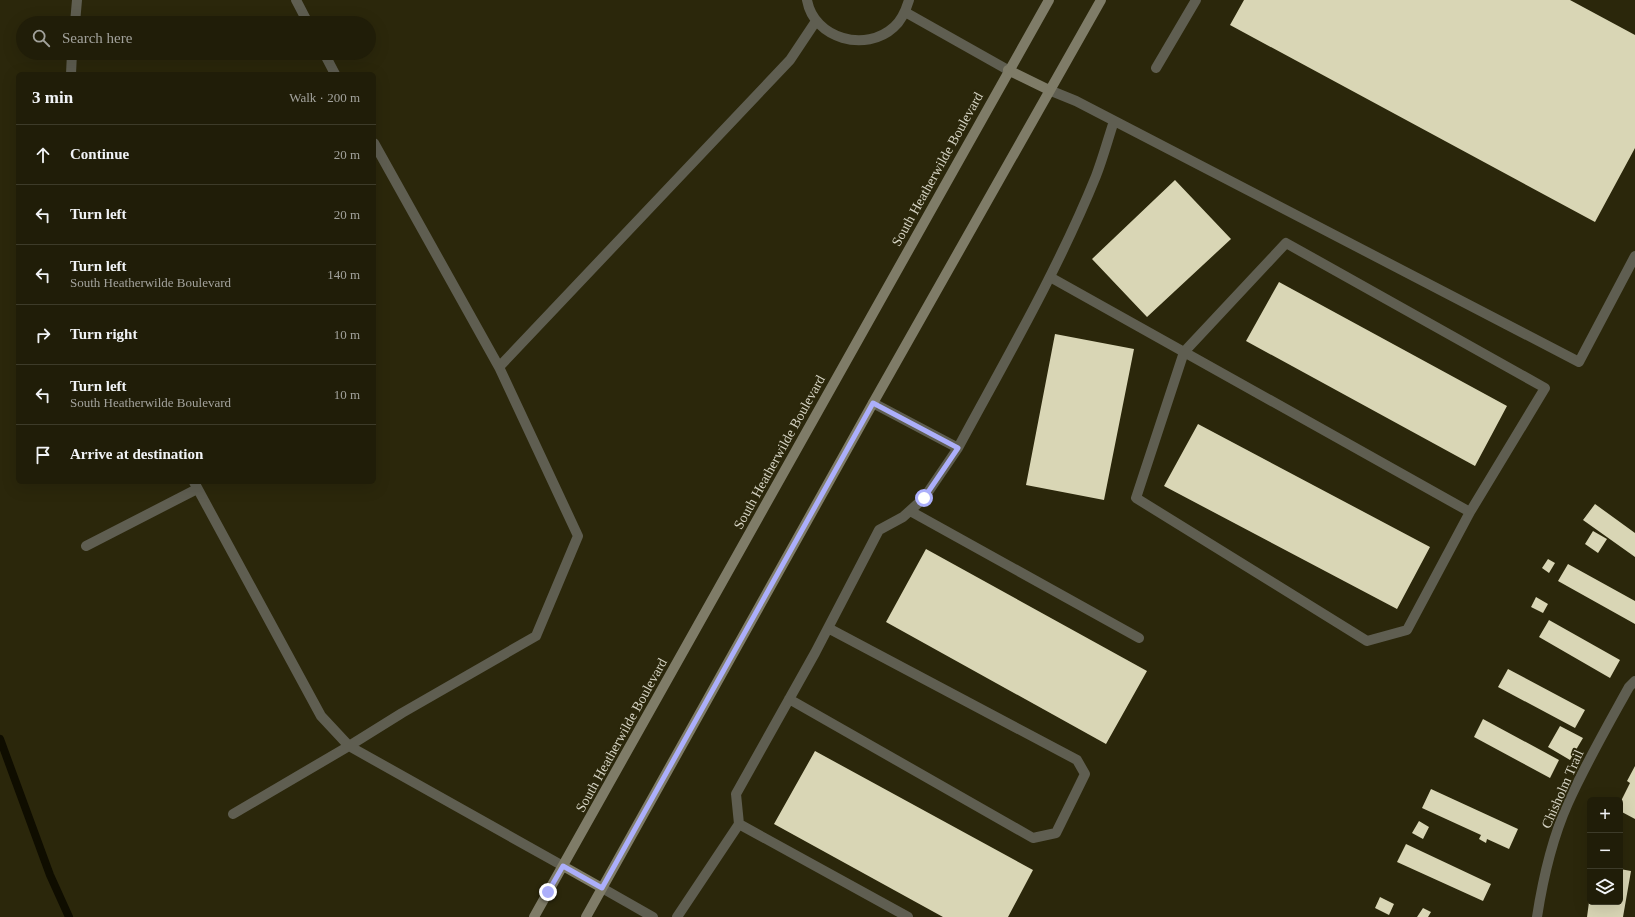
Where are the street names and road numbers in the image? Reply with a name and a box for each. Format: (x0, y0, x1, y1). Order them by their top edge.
street label: South Heatherwilde Boulevard (889, 90, 986, 249)
street label: South Heatherwilde Boulevard (731, 373, 828, 532)
street label: South Heatherwilde Boulevard (573, 656, 670, 815)
street label: Chisholm Trail (1538, 747, 1587, 831)

